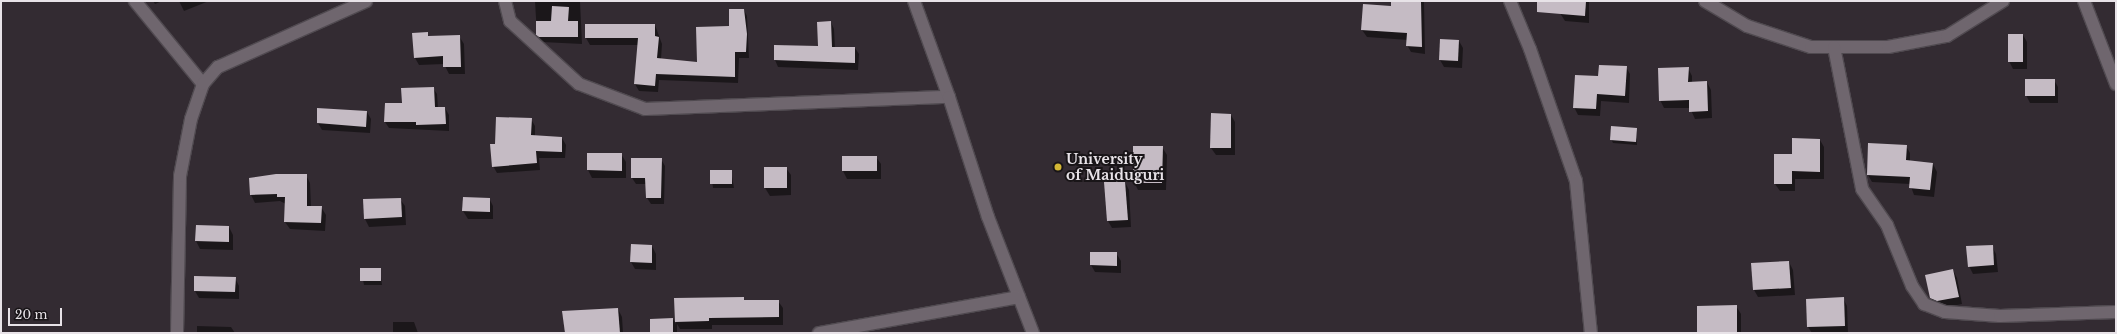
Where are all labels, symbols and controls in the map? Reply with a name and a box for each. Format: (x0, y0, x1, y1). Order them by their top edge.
place label: University of Maiduguri (1066, 151, 1164, 184)
marker: University of Maiduguri (1053, 162, 1063, 172)
scale bar (10, 300, 64, 326)
text: 20 m (15, 307, 47, 322)

